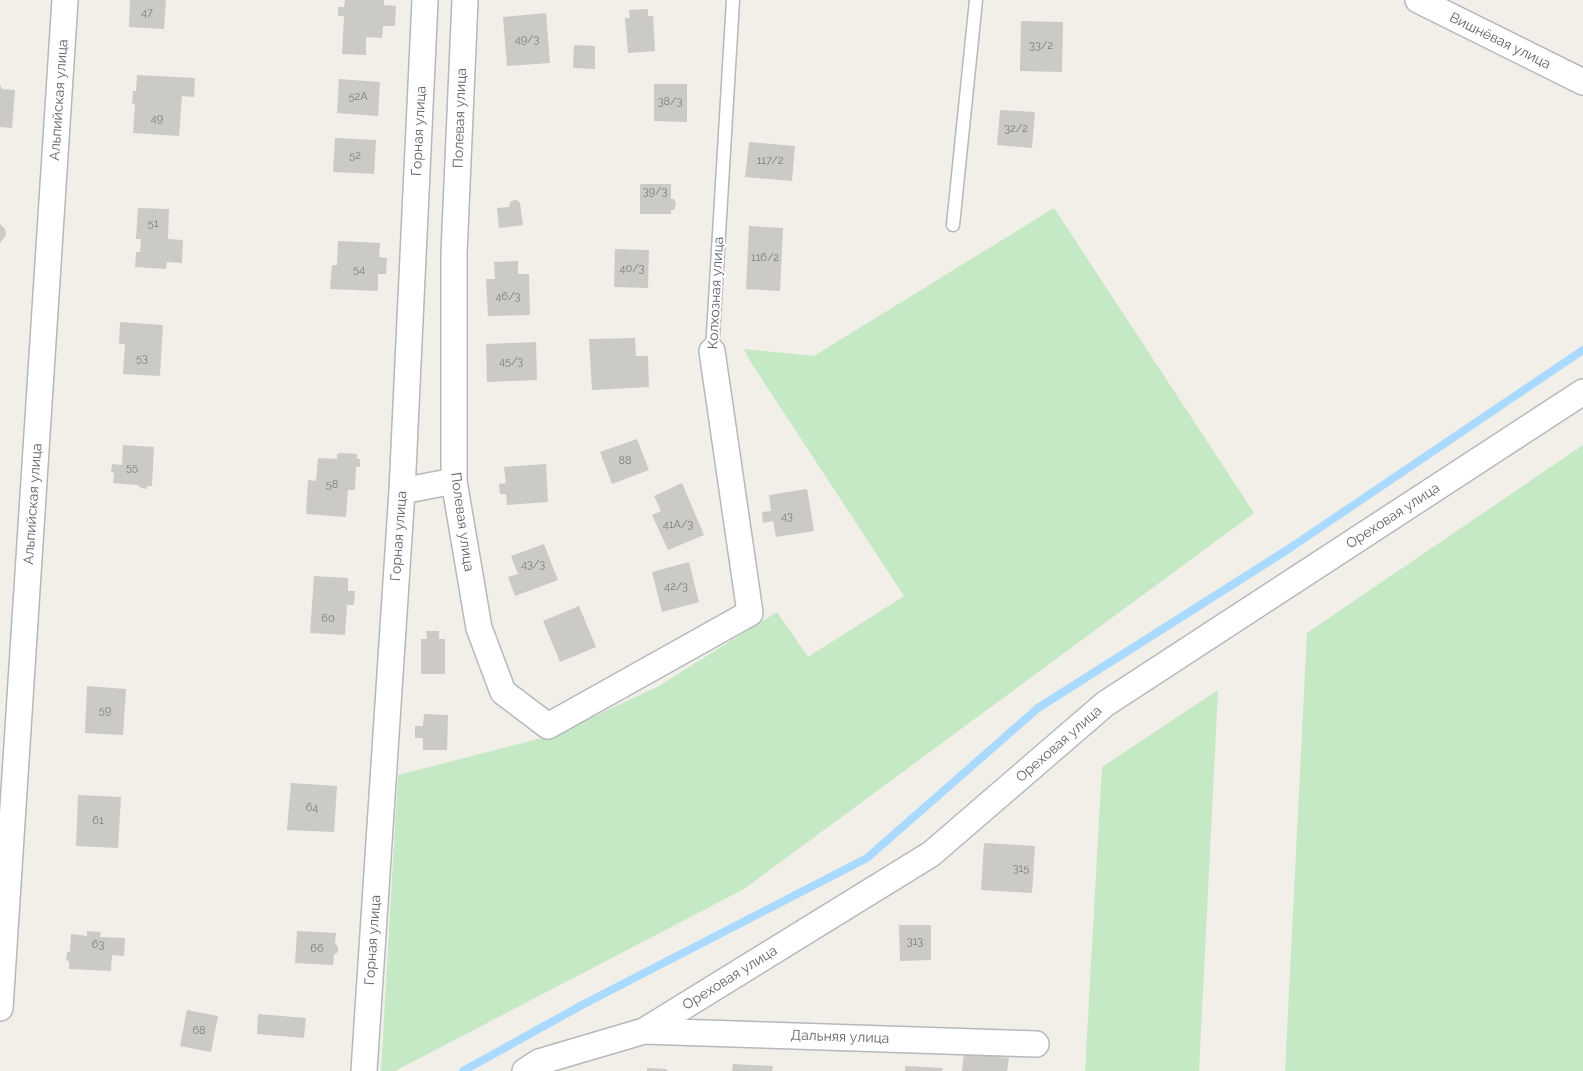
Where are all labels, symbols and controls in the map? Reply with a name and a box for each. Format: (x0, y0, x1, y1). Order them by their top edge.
house number: 47 (141, 6, 153, 20)
street label: Вишнёвая улица (1447, 9, 1553, 73)
house number: 49/3 (515, 33, 539, 47)
street label: Альпийская улица (46, 39, 72, 161)
house number: 33/2 (1029, 39, 1053, 53)
street label: Полевая улица (450, 68, 470, 168)
street label: Горная улица (408, 85, 430, 177)
house number: 52А (348, 90, 368, 104)
house number: 38/3 (658, 95, 682, 109)
house number: 49 (151, 112, 163, 126)
house number: 32/2 (1004, 122, 1028, 136)
house number: 52 (349, 149, 361, 163)
house number: 117/2 (757, 154, 783, 168)
house number: 39/3 (643, 185, 667, 199)
house number: 51 (148, 217, 158, 231)
street label: Колхозная улица (705, 236, 727, 350)
house number: 116/2 (751, 251, 779, 265)
house number: 40/3 (620, 262, 644, 276)
house number: 54 (353, 263, 365, 277)
house number: 46/3 (496, 290, 520, 304)
house number: 53 (136, 352, 148, 366)
house number: 45/3 (499, 355, 523, 369)
street label: Альпийская улица (20, 443, 46, 565)
house number: 88 (618, 454, 632, 468)
house number: 55 (126, 461, 138, 475)
street label: Полевая улица (447, 471, 477, 573)
house number: 58 (326, 478, 338, 492)
street label: Ореховая улица (1343, 479, 1443, 553)
street label: Горная улица (387, 490, 411, 582)
house number: 43 (781, 510, 793, 524)
house number: 41А/3 (663, 518, 693, 532)
house number: 43/3 (521, 558, 545, 572)
house number: 42/3 (664, 580, 688, 594)
house number: 60 (321, 612, 335, 626)
street label: Ореховая улица (1013, 702, 1105, 786)
house number: 59 (99, 704, 111, 718)
house number: 64 (306, 801, 318, 815)
house number: 61 (92, 814, 104, 828)
house number: 315 (1013, 862, 1029, 876)
street label: Горная улица (361, 894, 385, 986)
house number: 313 (907, 935, 923, 949)
house number: 63 (92, 938, 104, 952)
house number: 66 (310, 942, 324, 956)
street label: Ореховая улица (680, 942, 780, 1014)
house number: 68 (192, 1024, 206, 1038)
street label: Дальняя улица (790, 1027, 890, 1047)

